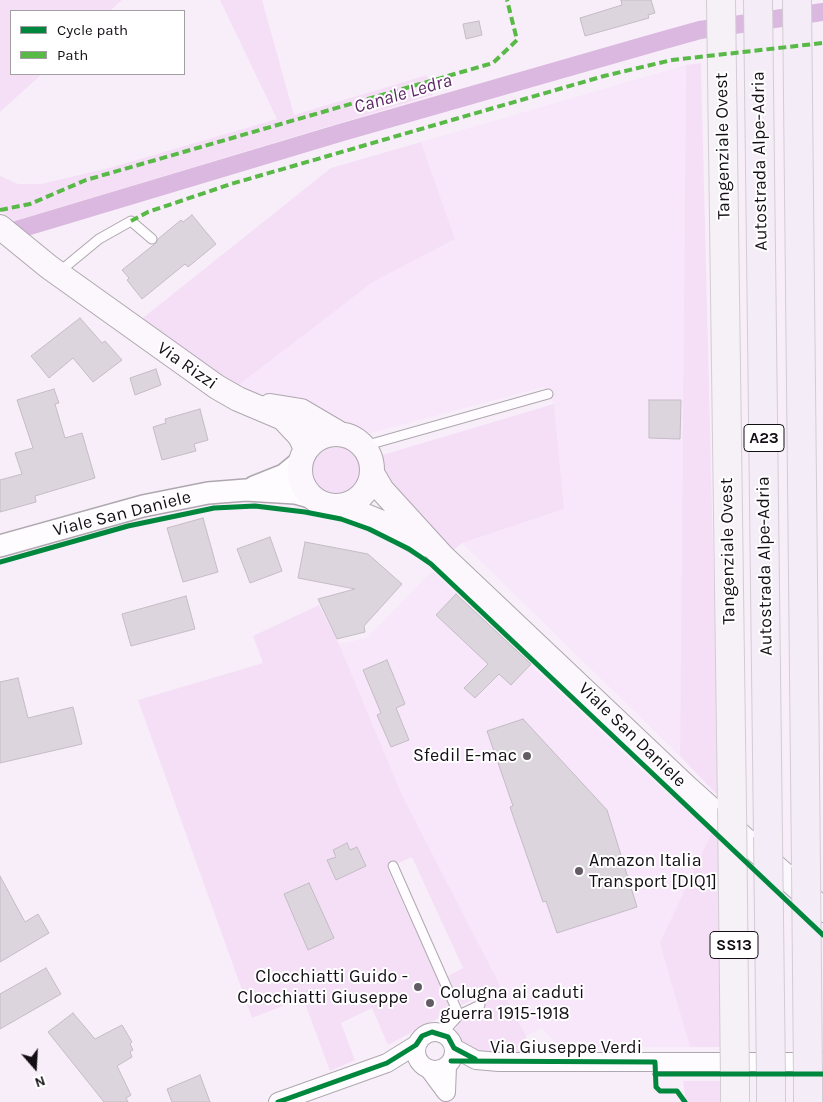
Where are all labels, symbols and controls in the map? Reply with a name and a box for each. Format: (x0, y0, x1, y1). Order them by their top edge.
legend (10, 10, 185, 75)
text: Cycle path (57, 21, 128, 39)
text: Path (57, 46, 88, 64)
water label: Canale Ledra (351, 69, 455, 119)
street label: Autostrada Alpe-Adria (748, 71, 772, 251)
street label: Tangenziale Ovest (711, 72, 735, 220)
street label: Via Rizzi (153, 338, 221, 394)
road number: A23 (744, 424, 784, 452)
street label: Autostrada Alpe-Adria (753, 476, 777, 656)
street label: Tangenziale Ovest (716, 477, 740, 625)
street label: Viale San Daniele (51, 486, 193, 542)
street label: Viale San Daniele (574, 678, 690, 792)
place label: Sfedil E-mac (413, 745, 517, 767)
marker: Sfedil E-mac (521, 750, 533, 762)
place label: Amazon Italia Transport [DIQ1] (589, 850, 717, 892)
marker: Amazon Italia Transport [DIQ1] (573, 865, 585, 877)
road number: SS13 (710, 932, 758, 958)
place label: Clocchiatti Guido - Clocchiatti Giuseppe (237, 966, 408, 1009)
marker: Clocchiatti Guido - Clocchiatti Giuseppe (412, 981, 424, 993)
place label: Colugna ai caduti guerra 1915-1918 (440, 982, 584, 1024)
marker: Colugna ai caduti guerra 1915-1918 (424, 997, 436, 1009)
street label: Via Giuseppe Verdi (490, 1037, 642, 1059)
north arrow (10, 1042, 60, 1092)
text: N (33, 1072, 48, 1091)

